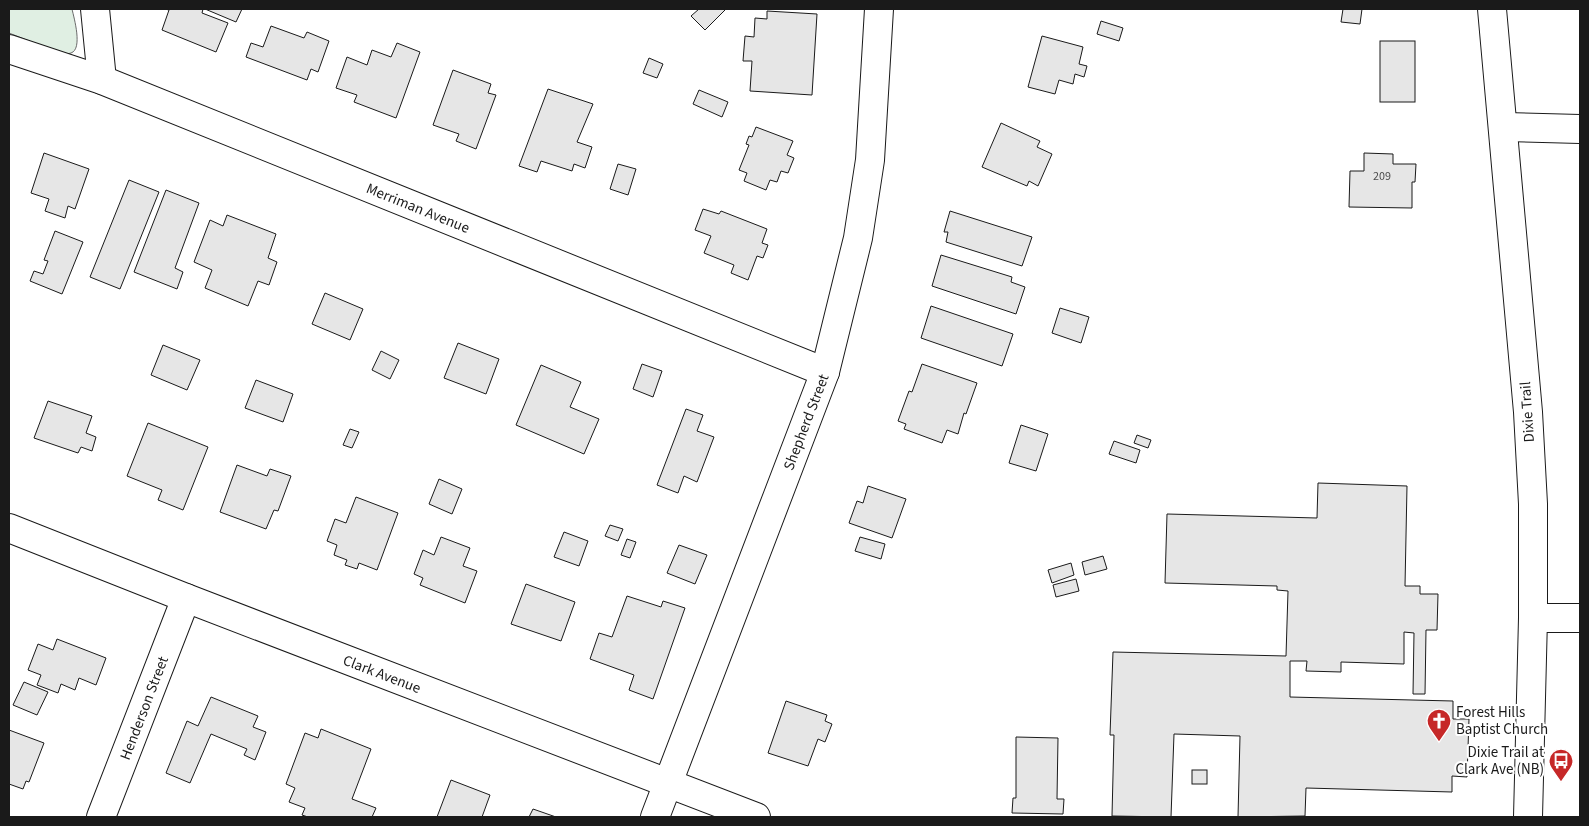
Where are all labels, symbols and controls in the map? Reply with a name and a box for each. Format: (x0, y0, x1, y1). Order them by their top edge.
house number: 209 (1373, 168, 1391, 185)
street label: Merriman Avenue (363, 178, 473, 239)
street label: Shepherd Street (778, 371, 834, 473)
street label: Dixie Trail (1515, 381, 1540, 443)
street label: Clark Avenue (340, 650, 424, 699)
street label: Henderson Street (115, 653, 174, 763)
place label: Forest Hills Baptist Church (1456, 702, 1548, 740)
church icon: Forest Hills Baptist Church (1426, 708, 1452, 742)
place label: Dixie Trail at Clark Ave (NB) (1455, 742, 1544, 780)
bus stop icon: Dixie Trail at Clark Ave (NB) (1548, 748, 1574, 782)

